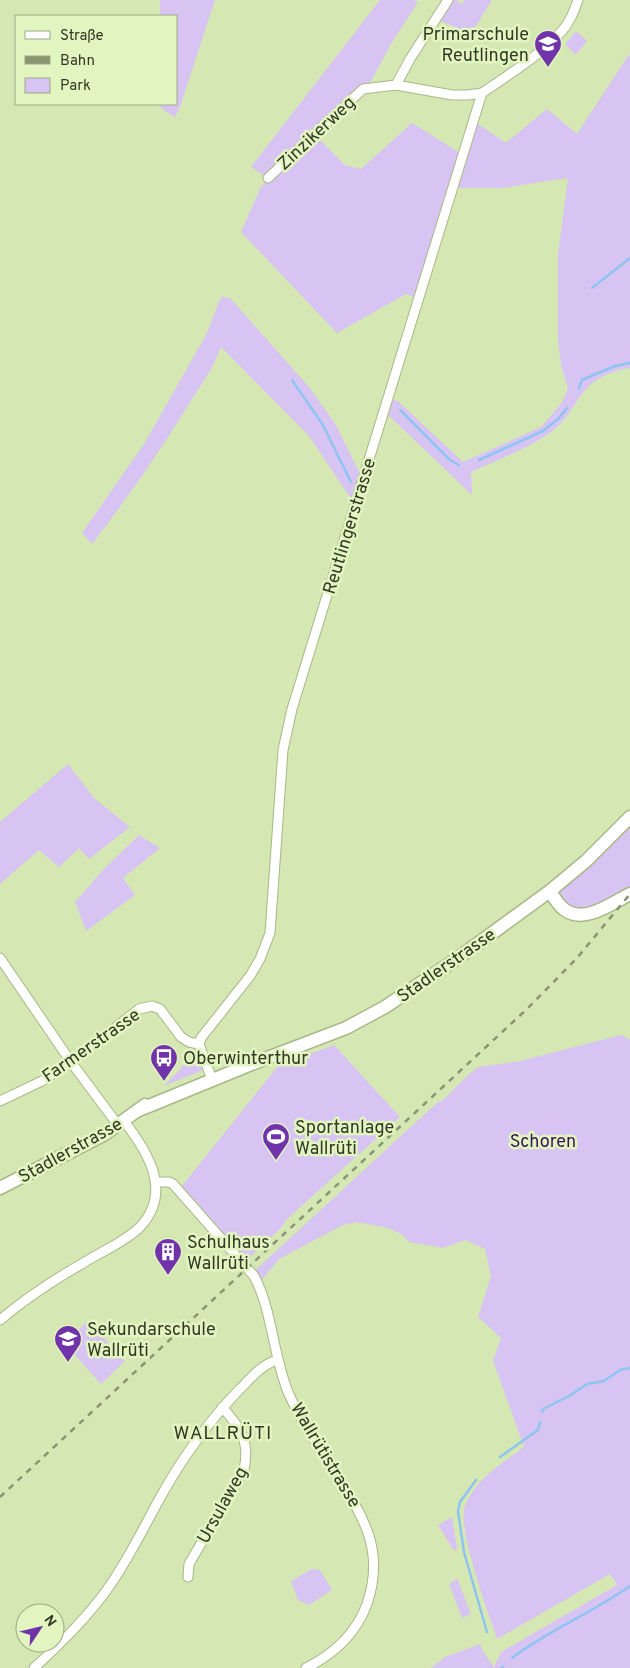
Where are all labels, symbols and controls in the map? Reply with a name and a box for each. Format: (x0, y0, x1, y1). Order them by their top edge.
legend (15, 15, 178, 105)
place label: Primarschule Reutlingen (422, 24, 529, 68)
text: Straße (60, 27, 104, 46)
school or university icon: Primarschule Reutlingen (533, 29, 563, 68)
text: Bahn (60, 52, 95, 71)
text: Park (60, 77, 91, 96)
street label: Zinzikerweg (273, 92, 361, 176)
street label: Reutlingerstrasse (319, 456, 382, 597)
street label: Stadlerstrasse (393, 924, 501, 1009)
street label: Farmerstrasse (38, 1004, 145, 1088)
bus stop icon: Oberwinterthur (149, 1043, 179, 1082)
place label: Oberwinterthur (183, 1048, 308, 1071)
street label: Stadlerstrasse (15, 1113, 127, 1189)
place label: Sportanlage Wallrüti (295, 1117, 394, 1161)
sports icon: Sportanlage Wallrüti (261, 1122, 291, 1161)
park label: Schoren (510, 1131, 576, 1154)
place label: Schulhaus Wallrüti (187, 1232, 270, 1276)
building icon: Schulhaus Wallrüti (153, 1237, 183, 1276)
place label: Sekundarschule Wallrüti (87, 1319, 216, 1363)
school or university icon: Sekundarschule Wallrüti (53, 1324, 83, 1363)
street label: Wallrütistrasse (284, 1399, 365, 1513)
district label: WALLRÜTI (174, 1421, 272, 1446)
street label: Ursulaweg (193, 1463, 254, 1548)
north arrow (15, 1603, 65, 1653)
text: N (40, 1612, 59, 1630)

